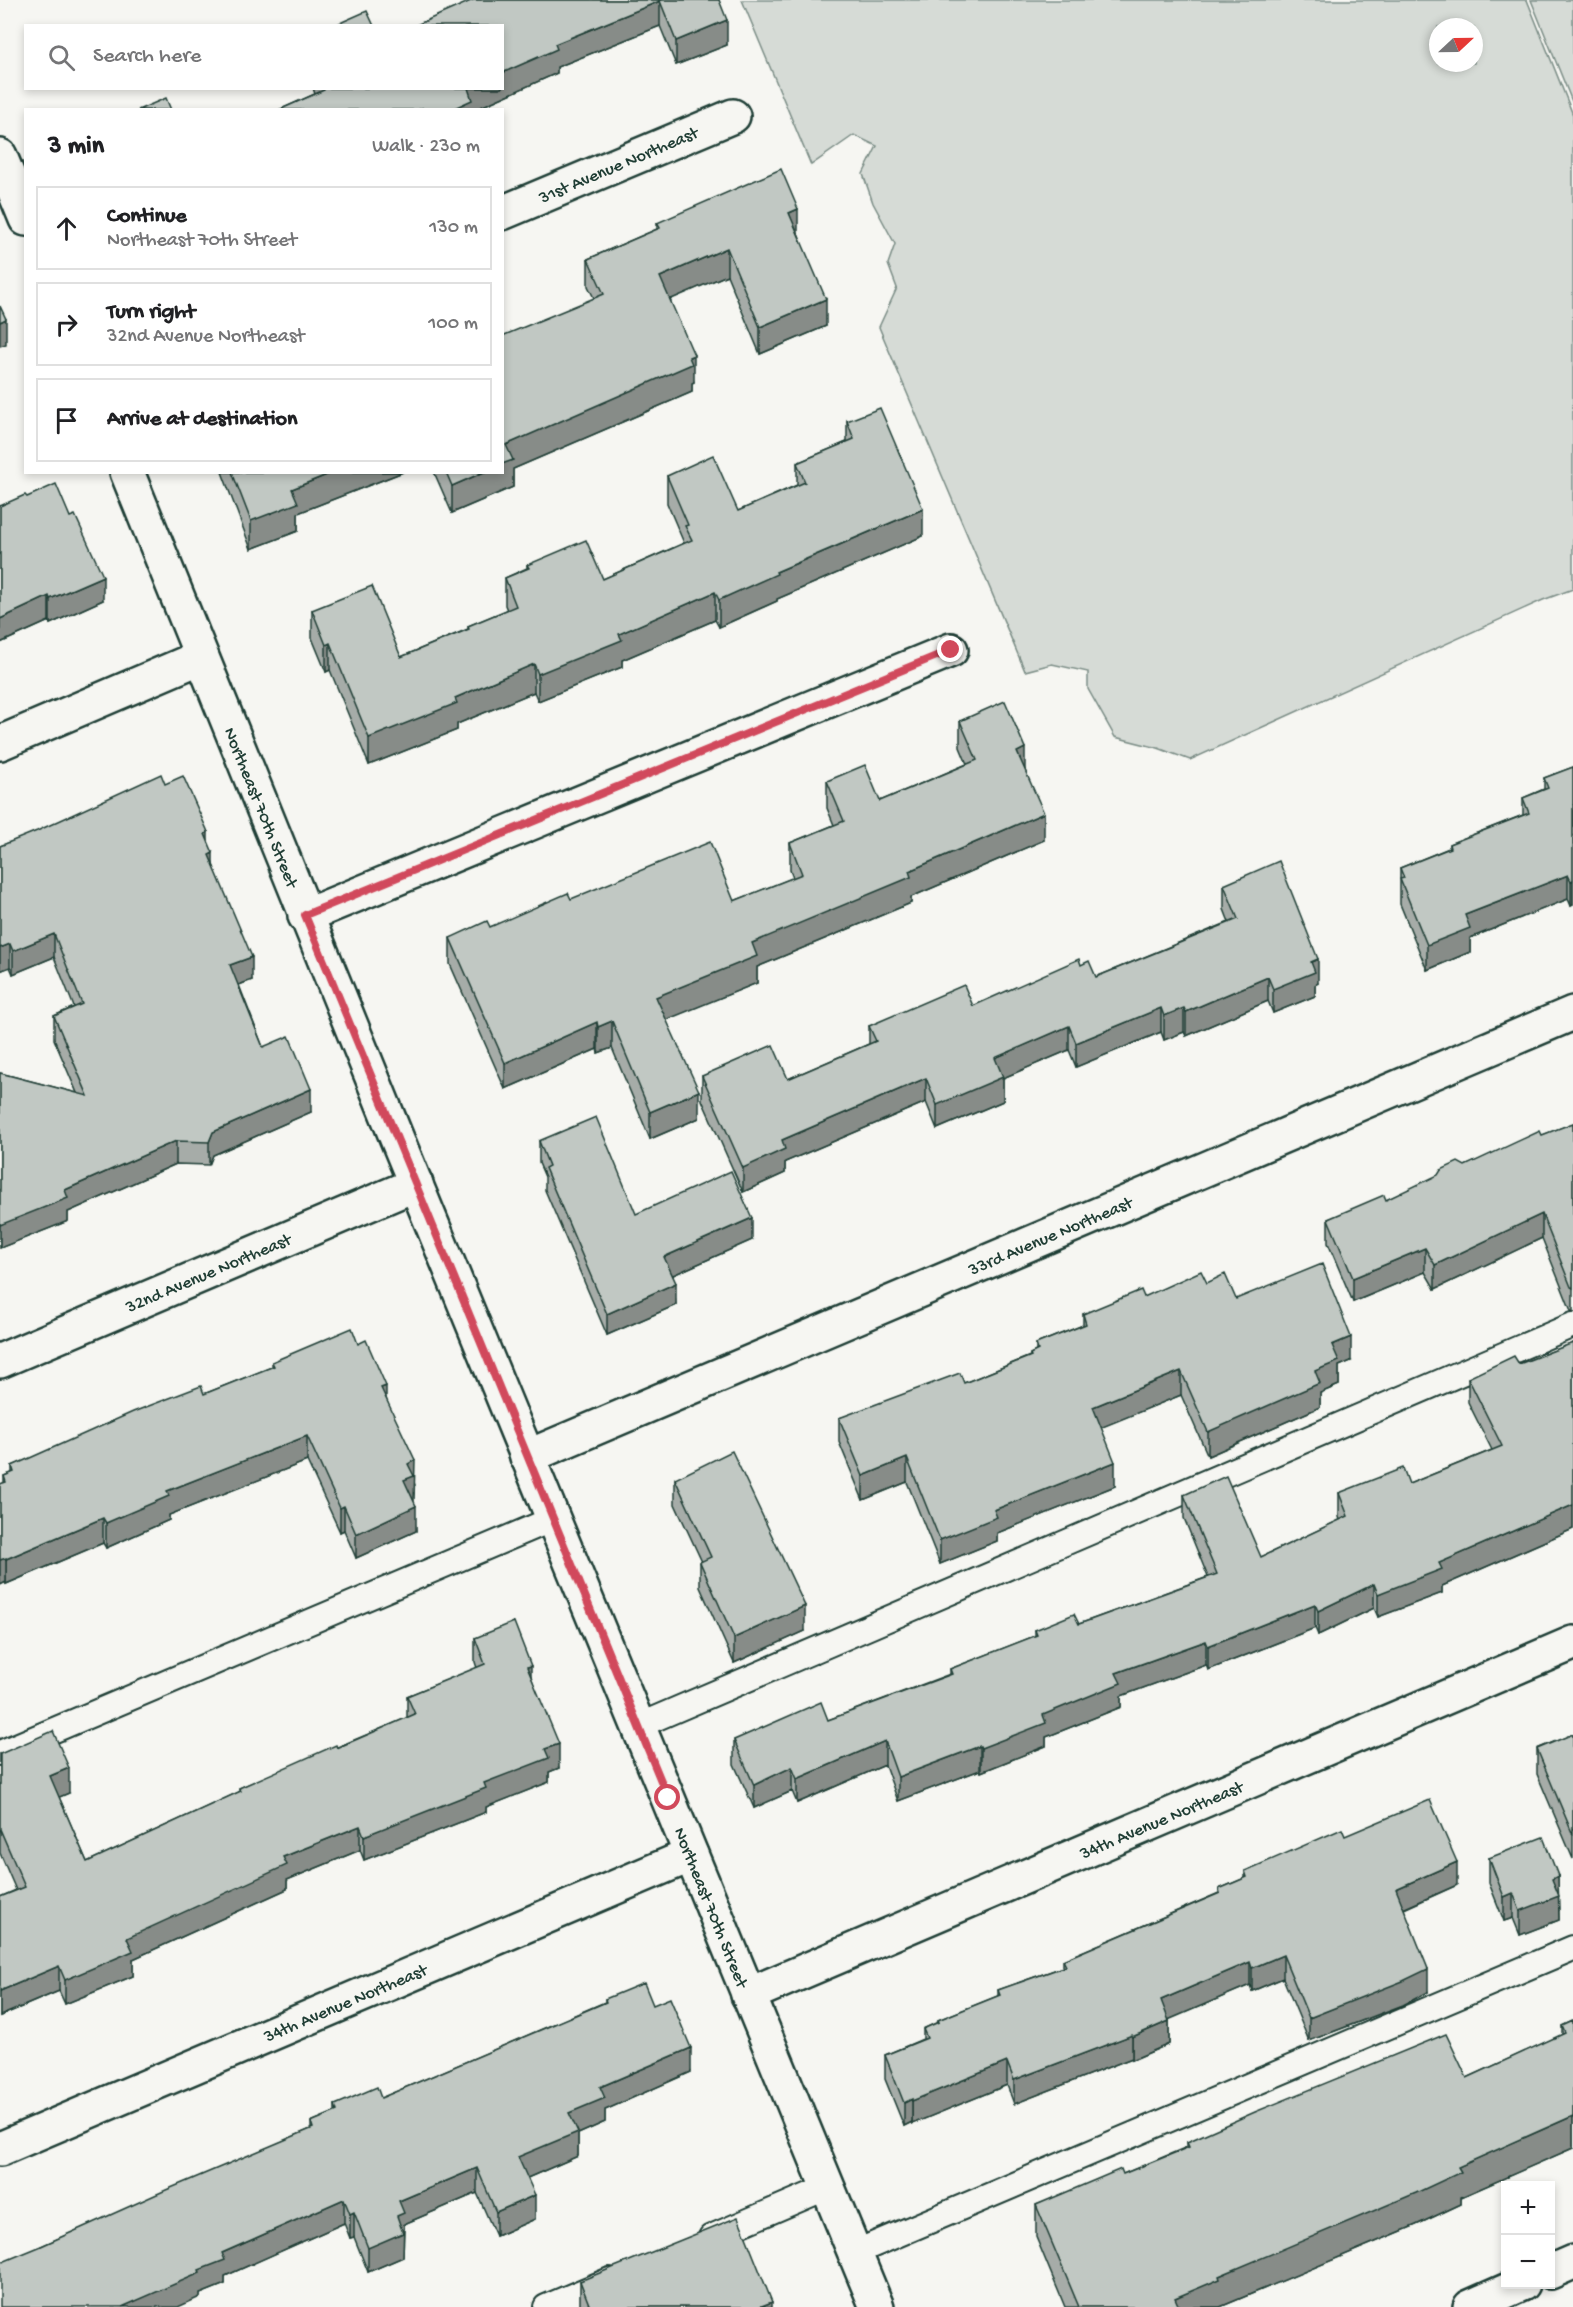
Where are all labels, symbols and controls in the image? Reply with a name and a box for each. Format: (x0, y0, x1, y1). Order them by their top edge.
north arrow (1429, 18, 1483, 72)
search box (24, 24, 504, 90)
icon: search (45, 41, 78, 74)
text: Search here (93, 44, 201, 70)
street label: 31st Avenue Northeast (535, 123, 703, 210)
text: 3 min (48, 132, 104, 163)
text: Walk · 230 m (372, 136, 480, 159)
text: Continue (107, 204, 187, 230)
icon: ahead (50, 212, 83, 245)
text: 130 m (429, 217, 478, 240)
text: Northeast 70th Street (107, 230, 297, 253)
text: Turn right (107, 300, 195, 326)
icon: right (50, 308, 83, 341)
text: 100 m (428, 313, 478, 336)
text: 32nd Avenue Northeast (107, 326, 304, 349)
icon: arrive (50, 404, 83, 437)
text: Arrive at destination (107, 407, 297, 433)
route end (937, 636, 963, 662)
street label: Northeast 70th Street (218, 725, 302, 893)
street label: 33rd Avenue Northeast (965, 1193, 1138, 1282)
street label: 32nd Avenue Northeast (122, 1229, 296, 1319)
street label: 34th Avenue Northeast (1076, 1777, 1248, 1866)
route start (654, 1784, 680, 1810)
street label: Northeast 70th Street (668, 1825, 752, 1993)
street label: 34th Avenue Northeast (260, 1960, 432, 2049)
map controls (1501, 2181, 1555, 2289)
button: + (1501, 2181, 1555, 2235)
button: − (1501, 2235, 1555, 2289)

